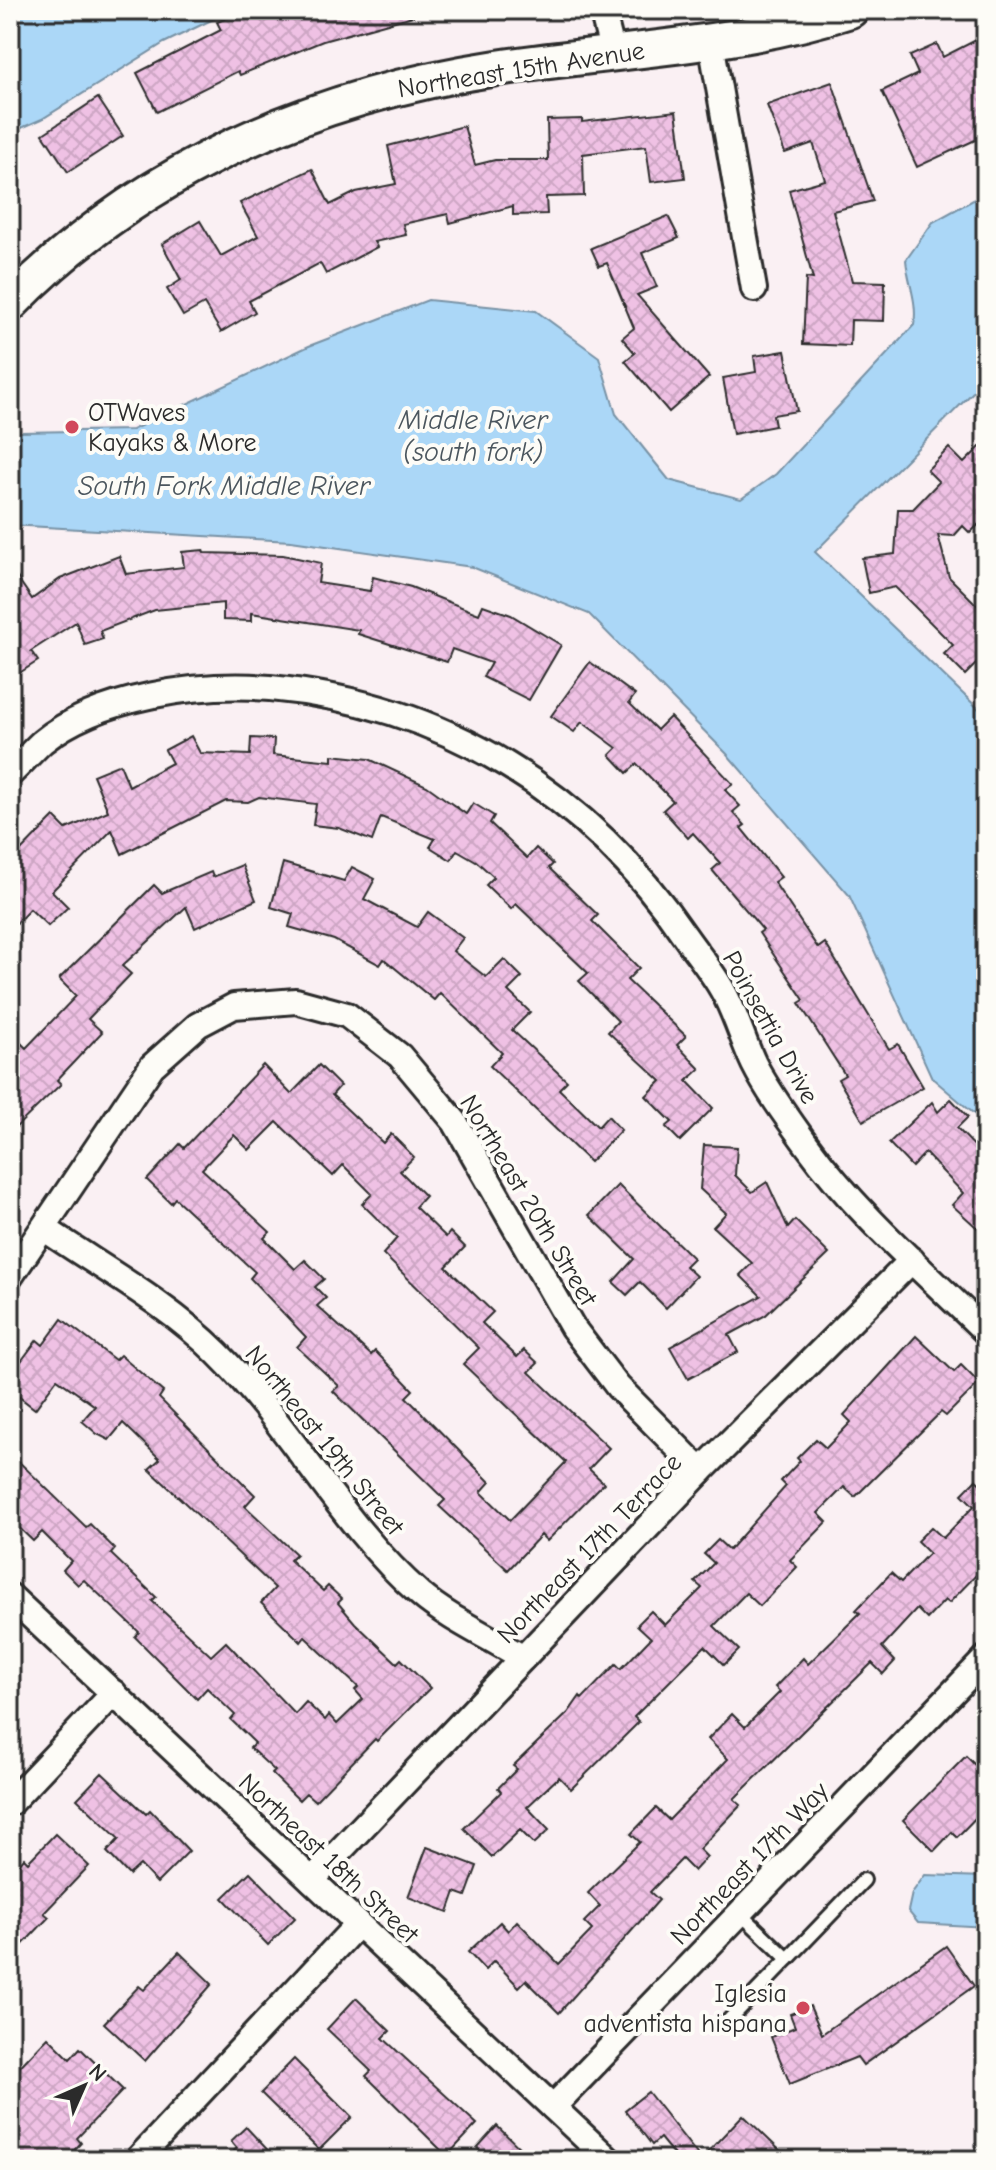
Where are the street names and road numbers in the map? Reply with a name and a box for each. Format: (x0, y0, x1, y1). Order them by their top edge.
street label: Northeast 15th Avenue (396, 36, 647, 104)
street label: Poinsettia Drive (716, 946, 824, 1109)
street label: Northeast 20th Street (453, 1090, 604, 1313)
street label: Northeast 19th Street (239, 1340, 411, 1543)
street label: Northeast 17th Terrace (491, 1448, 688, 1650)
street label: Northeast 18th Street (232, 1768, 426, 1951)
street label: Northeast 17th Way (664, 1776, 835, 1951)

